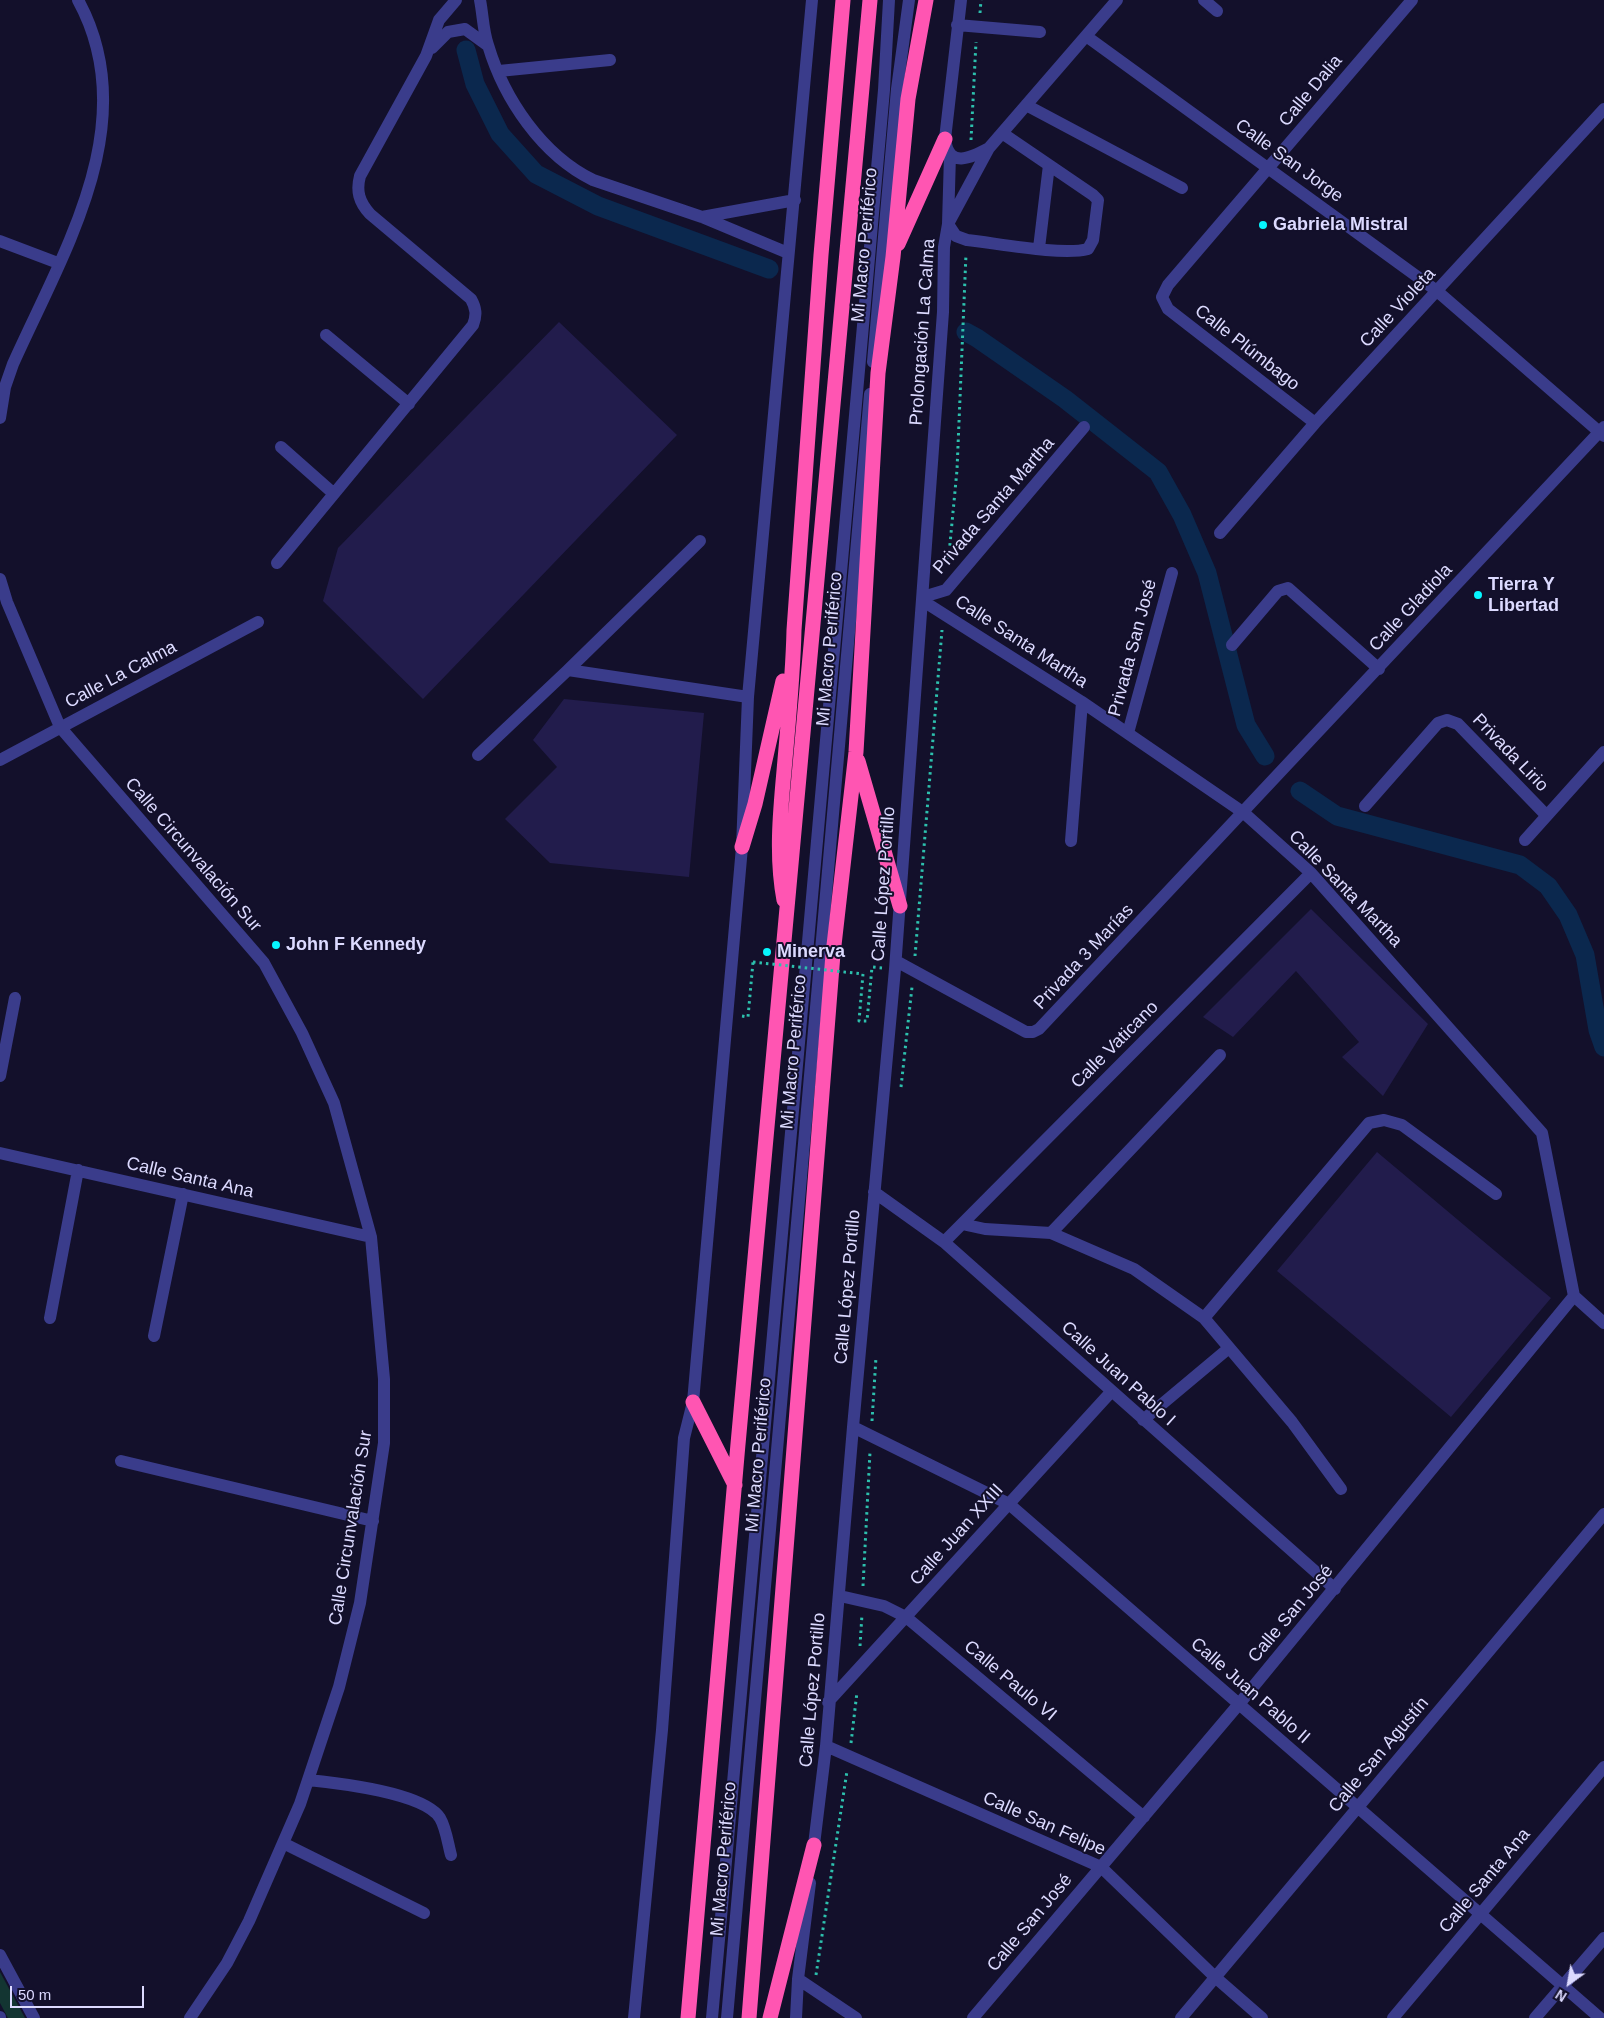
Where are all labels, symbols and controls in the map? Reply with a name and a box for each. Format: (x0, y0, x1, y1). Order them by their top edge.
street label: Calle Dalia (1275, 51, 1347, 131)
street label: Calle San Jorge (1231, 115, 1347, 207)
street label: Mi Macro Periférico (847, 167, 883, 323)
place label: Gabriela Mistral (1273, 214, 1408, 236)
marker: Gabriela Mistral (1257, 219, 1269, 231)
street label: Prolongación La Calma (906, 238, 940, 426)
street label: Calle Violeta (1356, 264, 1440, 352)
street label: Calle Plúmbago (1190, 300, 1304, 396)
street label: Privada Santa Martha (929, 433, 1059, 579)
street label: Calle Gladiola (1365, 560, 1457, 656)
street label: Mi Macro Periférico (812, 571, 848, 727)
place label: Tierra Y Libertad (1488, 574, 1559, 616)
street label: Privada San José (1104, 577, 1162, 719)
marker: Tierra Y Libertad (1472, 589, 1484, 601)
street label: Calle Santa Martha (951, 591, 1091, 693)
street label: Calle La Calma (62, 637, 180, 713)
street label: Privada Lirio (1467, 710, 1553, 796)
street label: Calle Circunvalación Sur (120, 774, 266, 936)
street label: Calle López Portillo (868, 806, 900, 962)
street label: Calle Santa Martha (1284, 826, 1406, 952)
street label: Privada 3 Marías (1030, 900, 1138, 1014)
place label: John F Kennedy (286, 934, 426, 956)
marker: John F Kennedy (270, 939, 282, 951)
place label: Minerva (777, 941, 845, 963)
marker: Minerva (761, 946, 773, 958)
street label: Mi Macro Periférico (776, 974, 812, 1130)
street label: Calle Vaticano (1067, 997, 1163, 1093)
street label: Calle Santa Ana (124, 1153, 256, 1203)
street label: Calle López Portillo (830, 1209, 866, 1365)
street label: Calle Juan Pablo I (1056, 1317, 1180, 1431)
street label: Mi Macro Periférico (741, 1377, 777, 1533)
street label: Calle Circunvalación Sur (325, 1429, 377, 1627)
street label: Calle Juan XXIII (906, 1480, 1008, 1590)
street label: Calle San José (1244, 1561, 1338, 1667)
street label: Calle López Portillo (795, 1612, 831, 1768)
street label: Calle Juan Pablo II (1186, 1633, 1314, 1749)
street label: Calle Paulo VI (959, 1636, 1061, 1726)
street label: Calle San Agustín (1324, 1693, 1434, 1817)
street label: Mi Macro Periférico (706, 1781, 742, 1937)
street label: Calle San Felipe (979, 1787, 1109, 1861)
street label: Calle Santa Ana (1435, 1824, 1535, 1938)
street label: Calle San José (983, 1870, 1077, 1976)
north arrow (1544, 1958, 1594, 2008)
scale bar (12, 1976, 146, 2008)
text: 50 m (18, 1986, 51, 2003)
text: N (1553, 1986, 1570, 2005)

